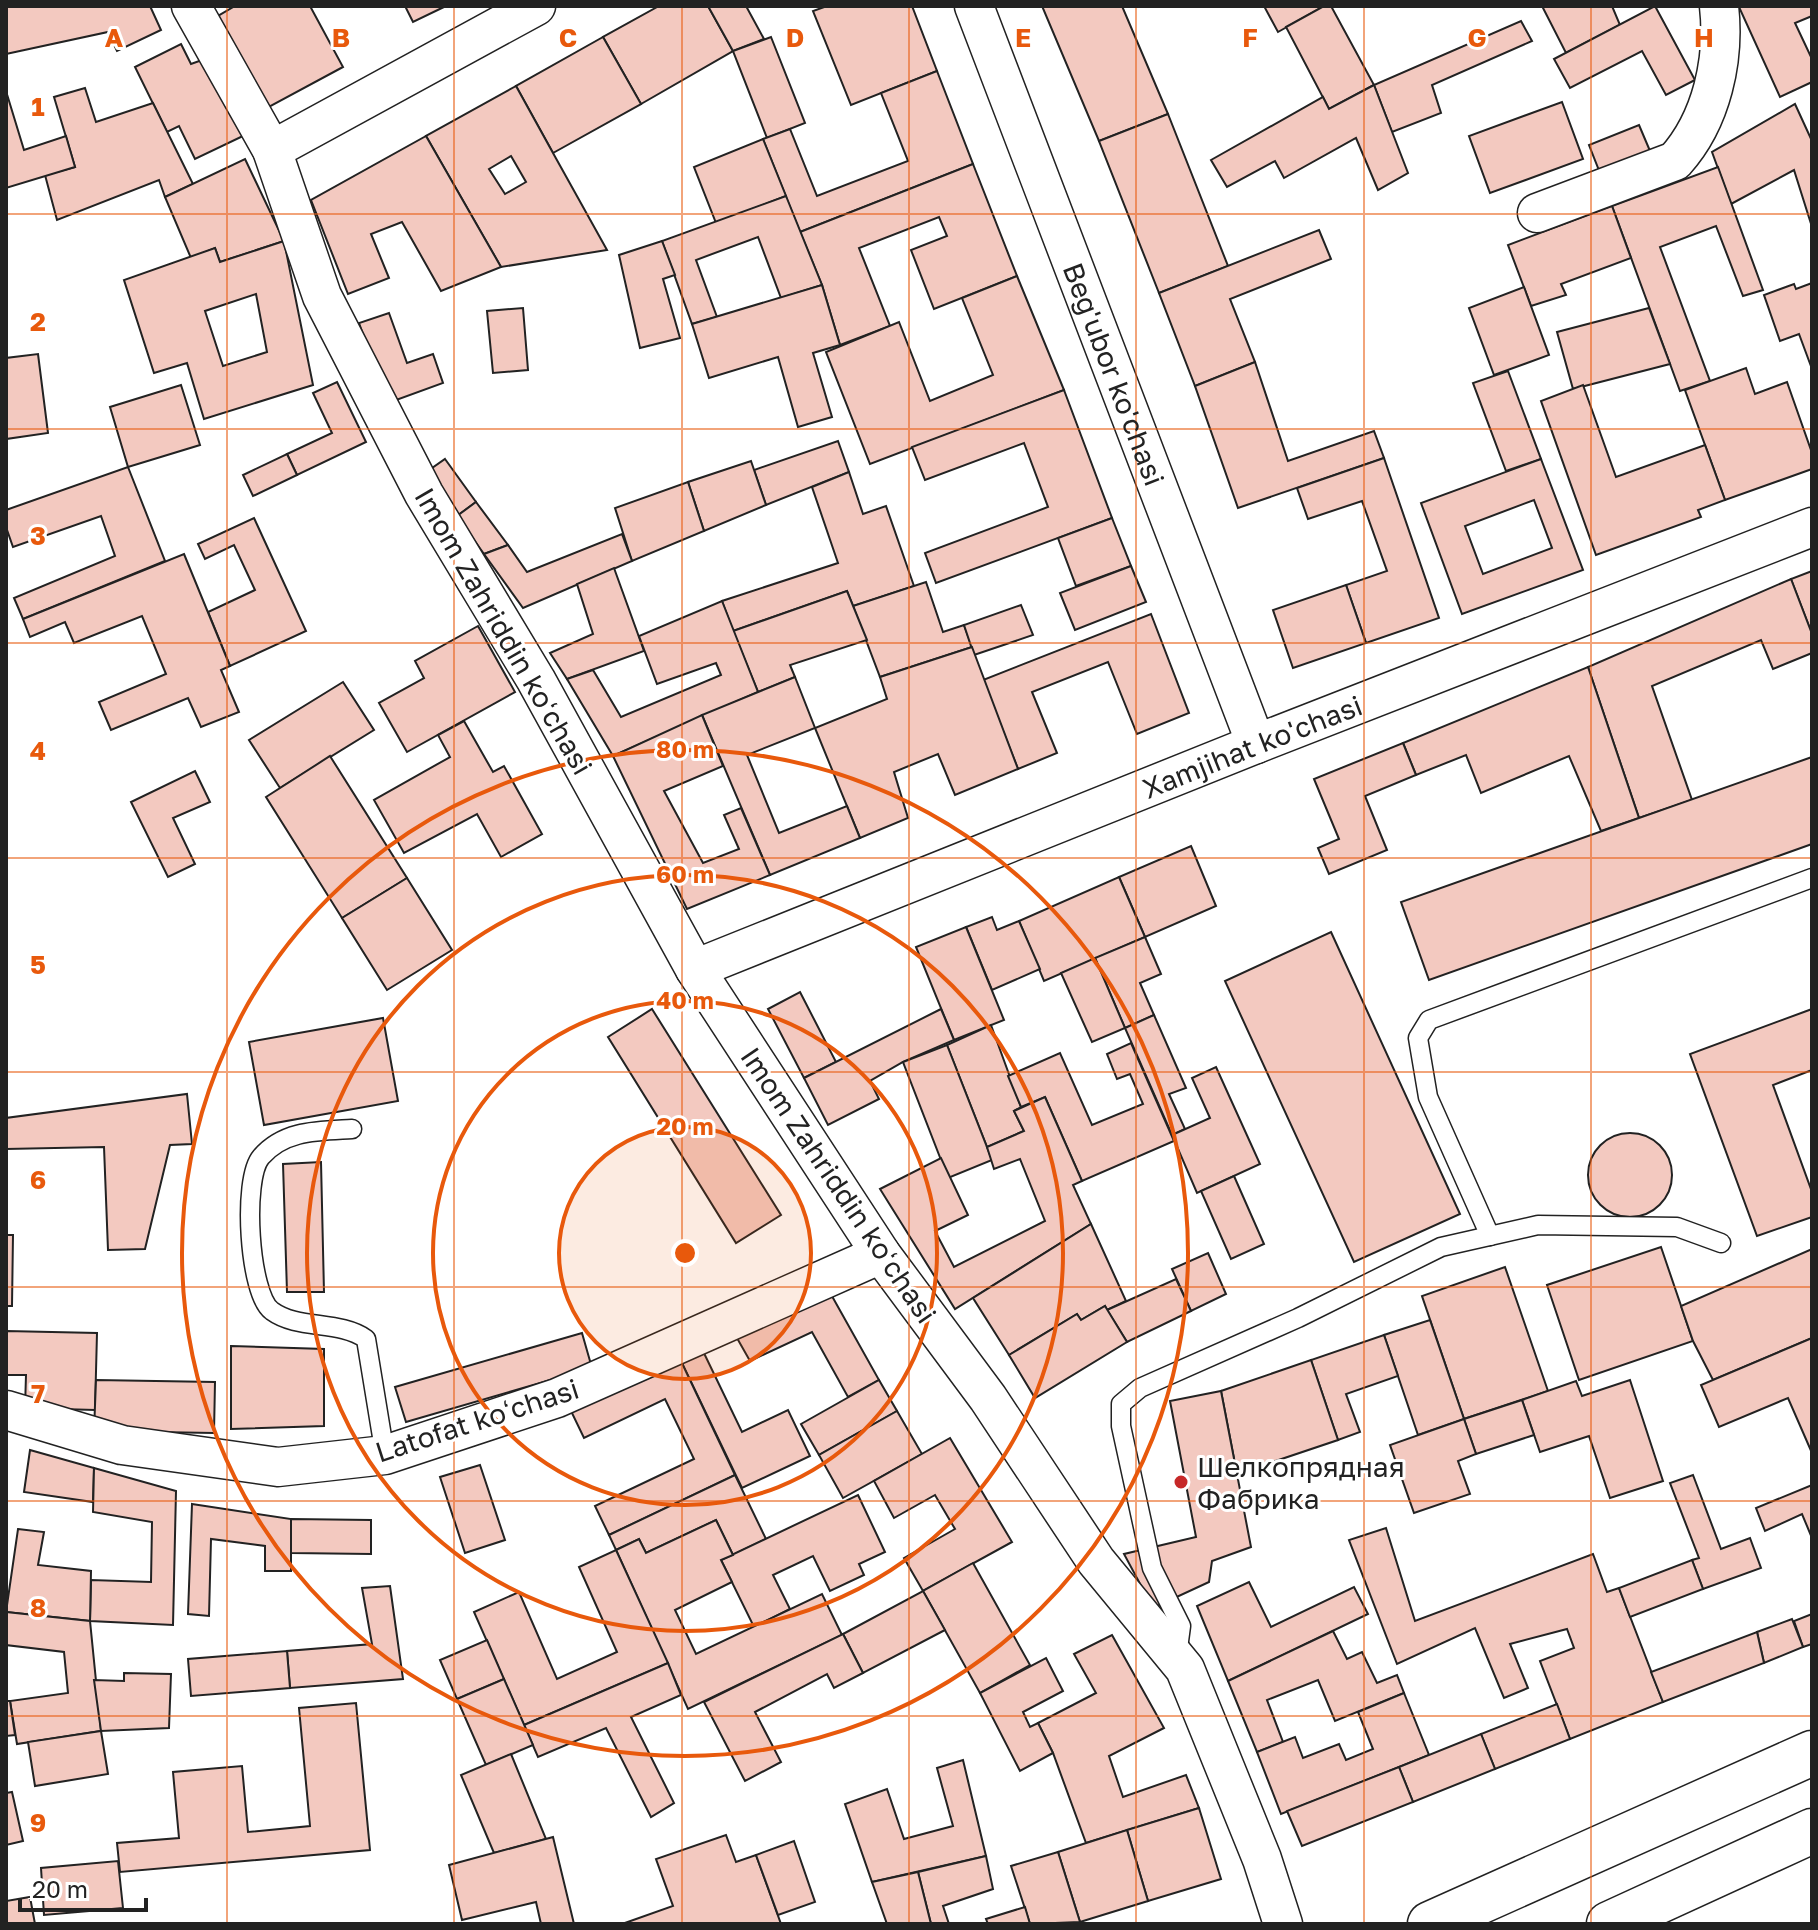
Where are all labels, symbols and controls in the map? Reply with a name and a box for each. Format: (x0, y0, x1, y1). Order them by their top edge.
text: A (105, 22, 124, 53)
text: B (332, 22, 350, 53)
text: C (559, 22, 577, 53)
text: D (786, 22, 804, 53)
text: E (1015, 22, 1031, 53)
text: F (1242, 22, 1258, 53)
text: G (1467, 22, 1487, 53)
text: H (1694, 22, 1714, 53)
text: 1 (31, 91, 45, 122)
street label: Beg'ubor ko'chasi (1057, 258, 1172, 490)
text: 2 (30, 306, 46, 337)
street label: Imom Zahriddin koʻchasi (408, 482, 600, 780)
text: 3 (30, 520, 46, 551)
street label: Xamjihat ko'chasi (1138, 688, 1366, 804)
text: 80 m (656, 734, 714, 763)
text: 4 (30, 735, 46, 766)
text: 60 m (656, 859, 714, 888)
text: 5 (30, 949, 46, 980)
text: 40 m (656, 985, 714, 1014)
street label: Imom Zahriddin koʻchasi (734, 1041, 944, 1329)
text: 20 m (656, 1111, 714, 1140)
text: 6 (30, 1164, 46, 1195)
centre of rings (671, 1239, 699, 1267)
street label: Latofat koʻchasi (371, 1372, 583, 1468)
text: 7 (31, 1378, 45, 1409)
place label: Шелкопрядная Фабрика (1197, 1450, 1405, 1515)
marker: Шелкопрядная Фабрика (1172, 1473, 1190, 1491)
text: 8 (30, 1592, 46, 1623)
text: 9 (30, 1807, 46, 1838)
scale bar (20, 1862, 146, 1912)
text: 20 m (32, 1874, 88, 1903)

